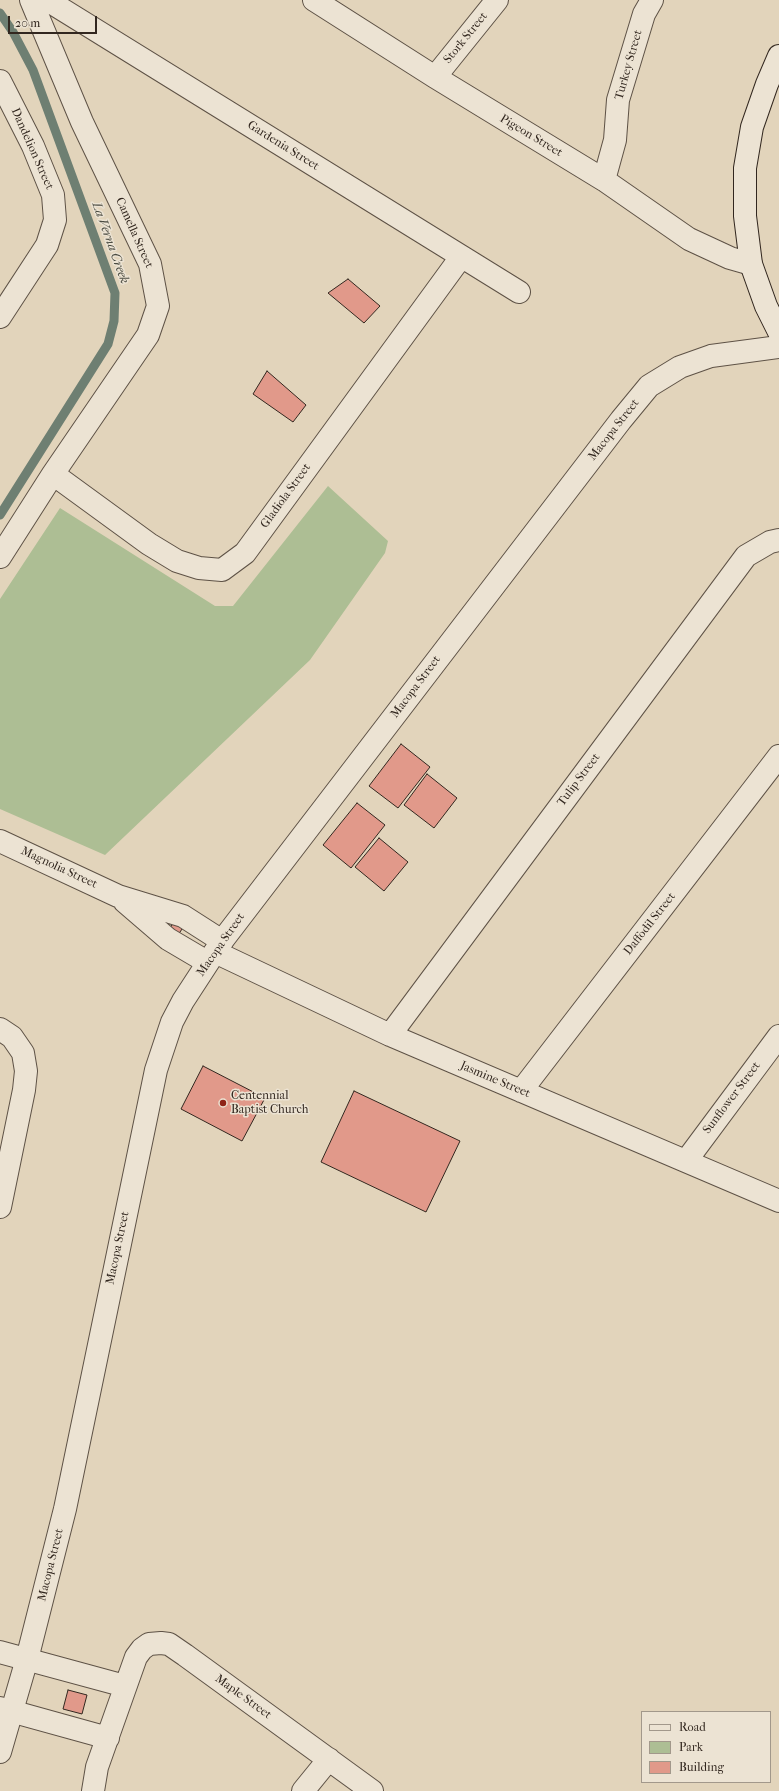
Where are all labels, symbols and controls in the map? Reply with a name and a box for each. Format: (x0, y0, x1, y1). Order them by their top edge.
scale bar (10, 8, 99, 34)
street label: Stork Street (441, 9, 491, 67)
text: 20 m (15, 16, 40, 30)
street label: Turkey Street (612, 28, 646, 102)
street label: Dandelion Street (8, 106, 56, 192)
street label: Pigeon Street (497, 112, 565, 160)
street label: Gardenia Street (245, 118, 321, 174)
street label: Camella Street (112, 195, 156, 271)
water label: La Verna Creek (88, 200, 132, 286)
street label: Macopa Street (585, 396, 643, 464)
street label: Gladiola Street (258, 461, 314, 531)
street label: Macopa Street (388, 653, 444, 721)
street label: Tulip Street (555, 751, 603, 809)
street label: Magnolia Street (19, 844, 99, 892)
street label: Daffodil Street (621, 890, 679, 958)
street label: Macopa Street (194, 910, 248, 980)
street label: Jasmine Street (458, 1059, 532, 1101)
street label: Sunflower Street (700, 1059, 764, 1137)
place label: Centennial Baptist Church (231, 1089, 308, 1117)
marker: Centennial Baptist Church (218, 1098, 228, 1108)
street label: Macopa Street (103, 1210, 133, 1286)
street label: Macopa Street (35, 1527, 67, 1603)
street label: Maple Street (212, 1672, 274, 1722)
legend (641, 1711, 771, 1783)
text: Road (679, 1720, 706, 1734)
text: Park (679, 1740, 703, 1754)
text: Building (679, 1760, 724, 1774)

